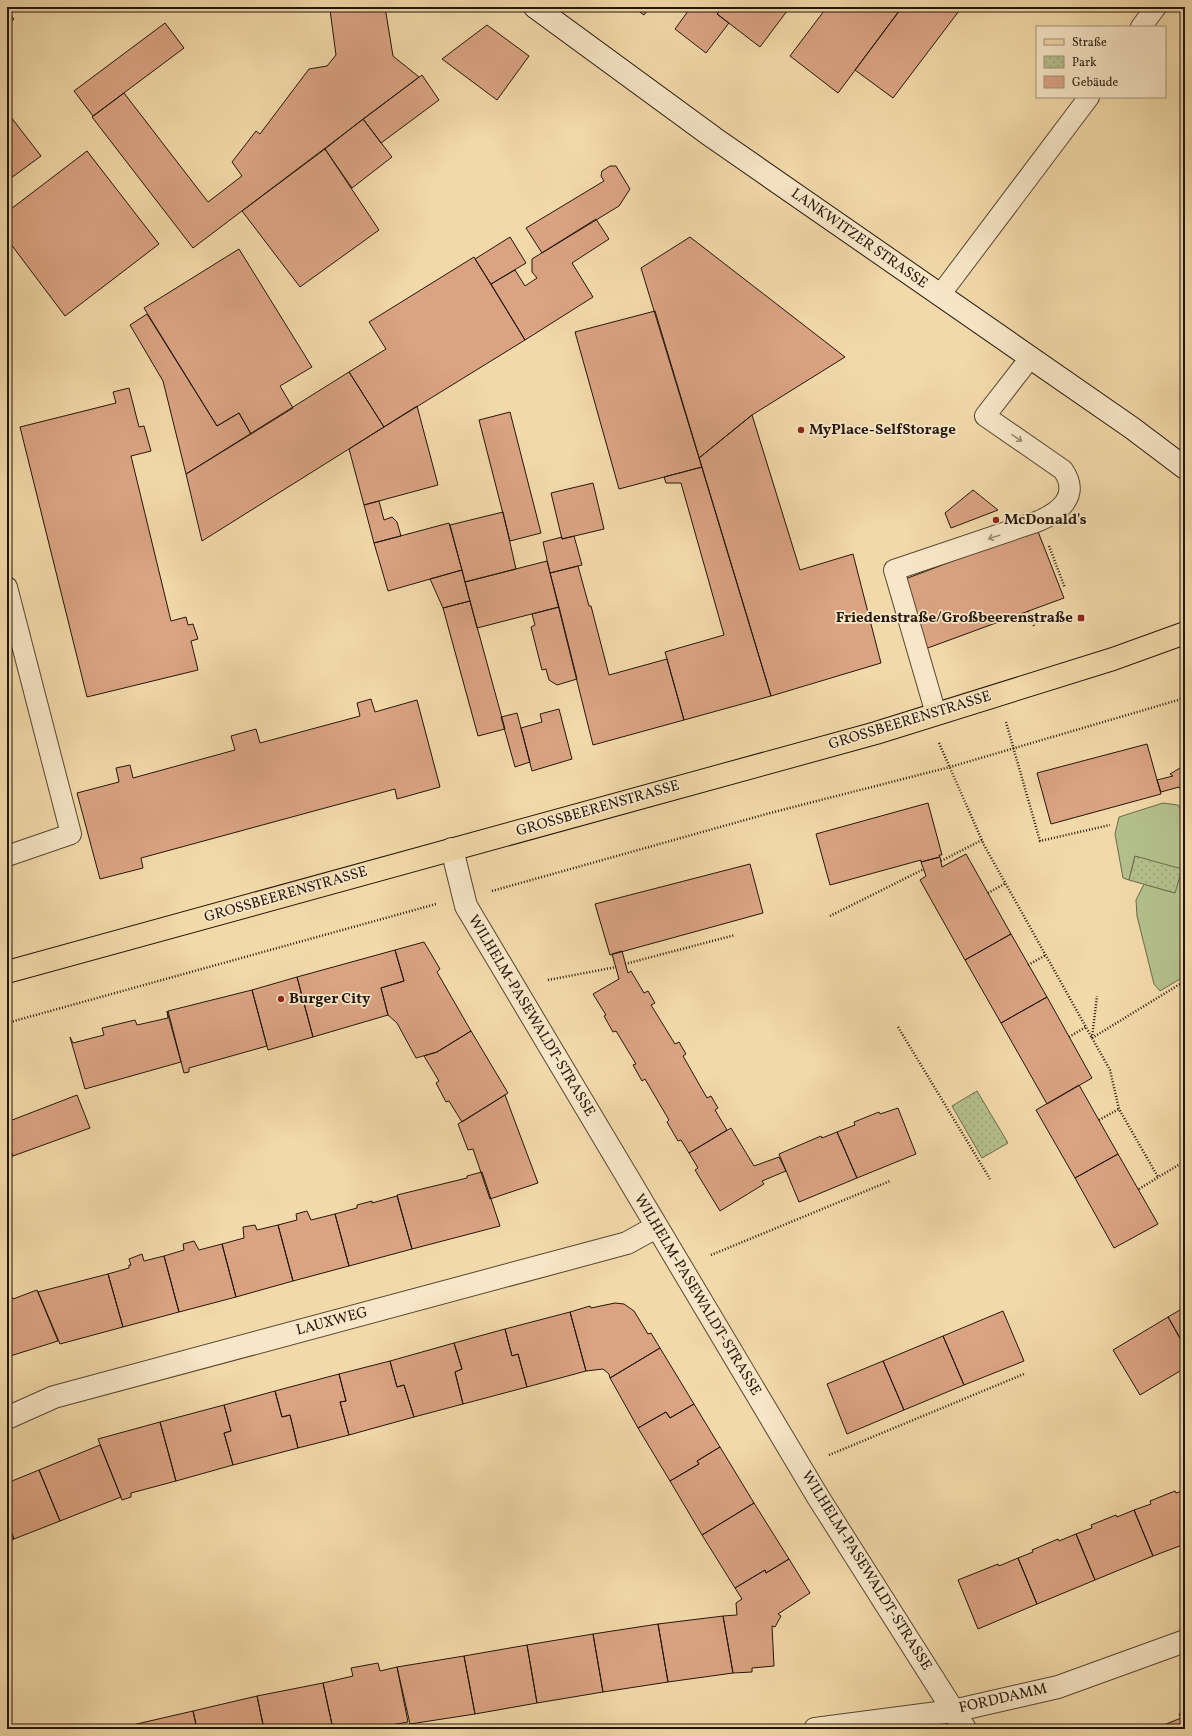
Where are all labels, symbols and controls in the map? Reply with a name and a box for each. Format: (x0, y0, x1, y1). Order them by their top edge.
legend (1036, 26, 1166, 98)
text: Straße (1072, 35, 1107, 51)
text: Park (1072, 55, 1097, 71)
text: Gebäude (1072, 75, 1119, 91)
street label: LANKWITZER STRASSE (786, 184, 932, 294)
place label: MyPlace-SelfStorage (809, 420, 956, 441)
marker: MyPlace-SelfStorage (796, 425, 806, 435)
one-way arrow (1011, 434, 1022, 442)
place label: McDonald's (1004, 510, 1087, 531)
marker: McDonald's (991, 515, 1001, 525)
one-way arrow (988, 533, 1000, 541)
place label: Friedenstraße/Großbeerenstraße (836, 608, 1073, 629)
marker: Friedenstraße/Großbeerenstraße (1076, 613, 1086, 623)
street label: GROSSBEERENSTRASSE (826, 686, 994, 756)
street label: GROSSBEERENSTRASSE (514, 776, 682, 842)
street label: GROSSBEERENSTRASSE (202, 862, 370, 928)
street label: WILHELM-PASEWALDT-STRASSE (462, 911, 600, 1121)
place label: Burger City (289, 989, 371, 1010)
marker: Burger City (276, 994, 286, 1004)
street label: WILHELM-PASEWALDT-STRASSE (628, 1190, 766, 1400)
street label: LAUXWEG (294, 1302, 370, 1342)
street label: WILHELM-PASEWALDT-STRASSE (796, 1467, 936, 1675)
street label: FORDDAMM (957, 1679, 1049, 1719)

